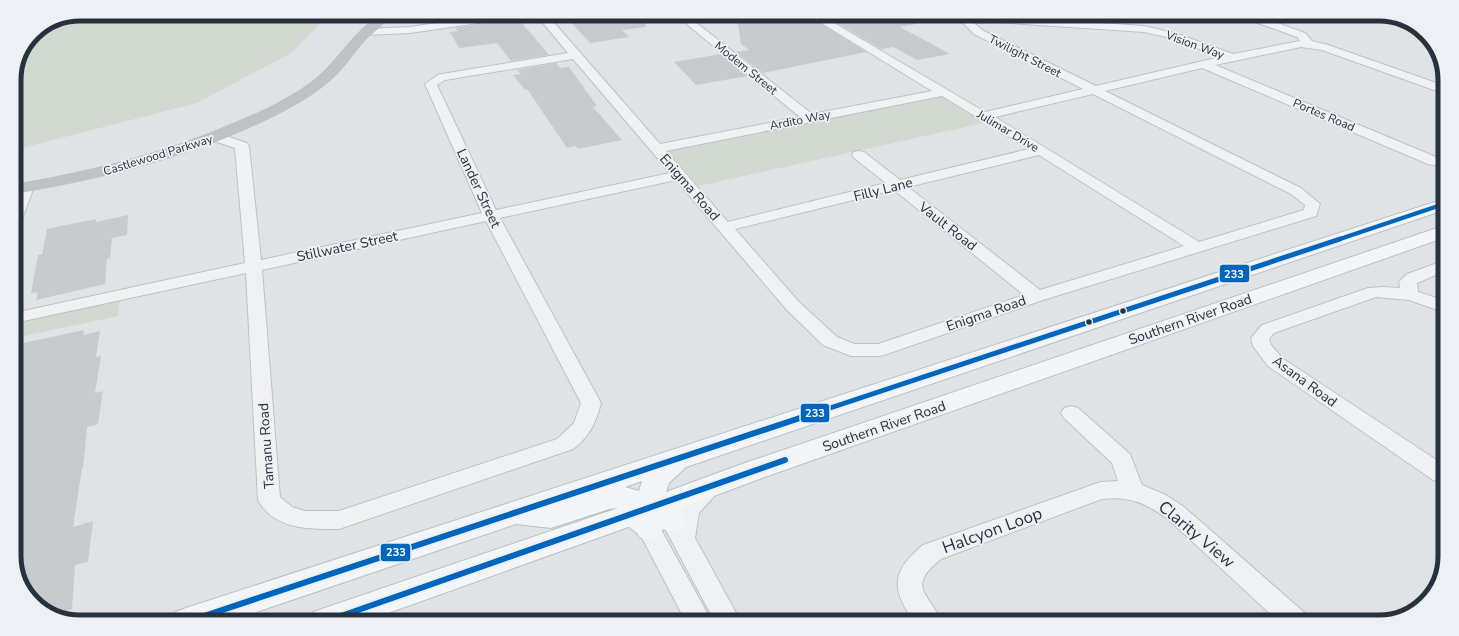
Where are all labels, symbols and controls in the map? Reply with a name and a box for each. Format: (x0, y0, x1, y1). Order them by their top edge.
street label: Vision Way (1163, 27, 1227, 63)
street label: Twilight Street (986, 31, 1065, 82)
street label: Modem Street (711, 38, 781, 99)
street label: Portes Road (1291, 95, 1357, 135)
street label: Ardito Way (768, 106, 833, 134)
street label: Julimar Drive (973, 106, 1042, 156)
street label: Castlewood Parkway (101, 131, 215, 179)
street label: Lander Street (452, 145, 505, 231)
street label: Enigma Road (655, 150, 724, 225)
street label: Filly Lane (852, 173, 915, 206)
street label: Vault Road (914, 197, 981, 255)
street label: Stillwater Street (295, 226, 400, 266)
line badge: 233 (1219, 264, 1250, 283)
text: 233 (1224, 267, 1244, 282)
street label: Southern River Road (1126, 289, 1254, 350)
street label: Enigma Road (944, 291, 1029, 336)
unlabelled marker (1118, 306, 1128, 316)
unlabelled marker (1084, 317, 1094, 327)
street label: Asana Road (1268, 351, 1341, 411)
street label: Southern River Road (820, 396, 948, 457)
street label: Tamanu Road (254, 402, 279, 490)
line badge: 233 (800, 403, 830, 423)
text: 233 (805, 406, 825, 421)
street label: Clarity View (1153, 495, 1240, 573)
street label: Halcyon Loop (939, 502, 1045, 559)
line badge: 233 (380, 543, 411, 562)
text: 233 (386, 545, 406, 560)

